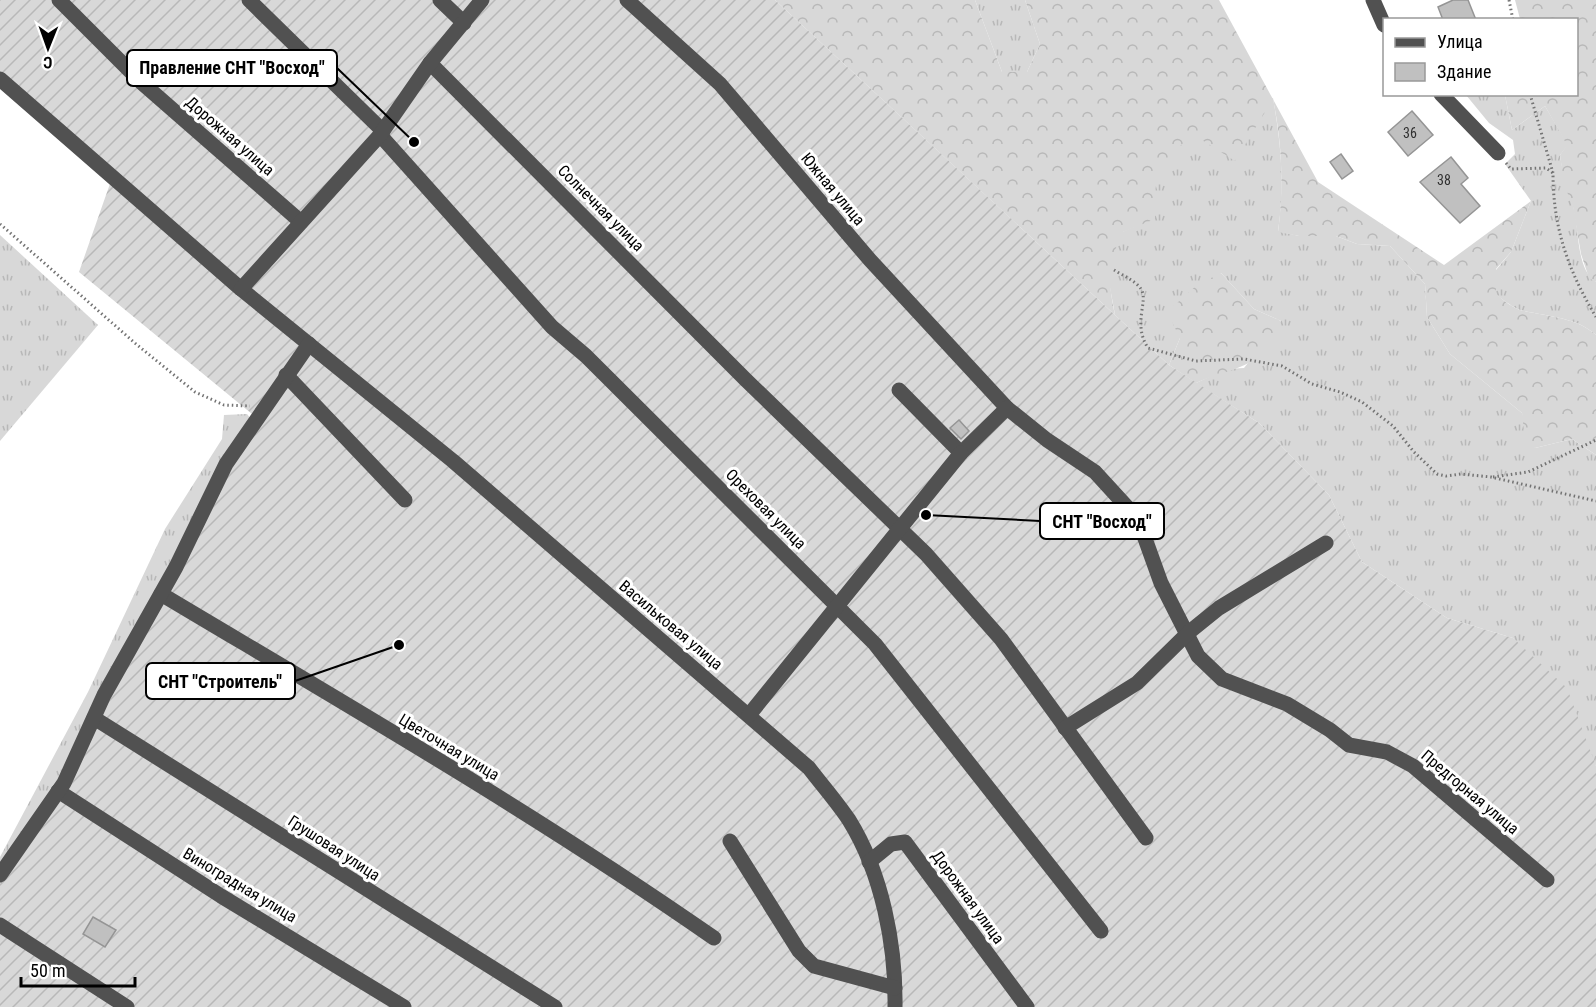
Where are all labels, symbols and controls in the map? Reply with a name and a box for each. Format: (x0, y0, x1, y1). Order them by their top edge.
north arrow (18, 18, 78, 78)
legend (1383, 18, 1578, 96)
text: Улица (1437, 31, 1483, 52)
callout: Правление СНТ "Восход" (127, 50, 337, 86)
text: С (43, 53, 52, 72)
text: Правление СНТ "Восход" (139, 57, 325, 78)
text: Здание (1437, 61, 1491, 82)
street label: Дорожная улица (182, 92, 278, 180)
house number: 36 (1403, 125, 1417, 141)
street label: Южная улица (797, 149, 869, 229)
street label: Солнечная улица (554, 161, 648, 255)
house number: 38 (1437, 172, 1451, 188)
street label: Ореховая улица (722, 465, 810, 553)
callout: СНТ "Восход" (1040, 503, 1164, 539)
text: СНТ "Восход" (1052, 511, 1152, 532)
street label: Васильковая улица (615, 576, 727, 674)
callout: СНТ "Строитель" (146, 663, 295, 699)
text: СНТ "Строитель" (158, 671, 282, 692)
street label: Цветочная улица (395, 710, 503, 784)
street label: Предгорная улица (1417, 746, 1523, 838)
street label: Грушовая улица (284, 811, 384, 885)
street label: Виноградная улица (180, 844, 300, 926)
street label: Дорожная улица (928, 847, 1008, 947)
scale bar (21, 950, 135, 988)
text: 50 m (30, 960, 65, 981)

